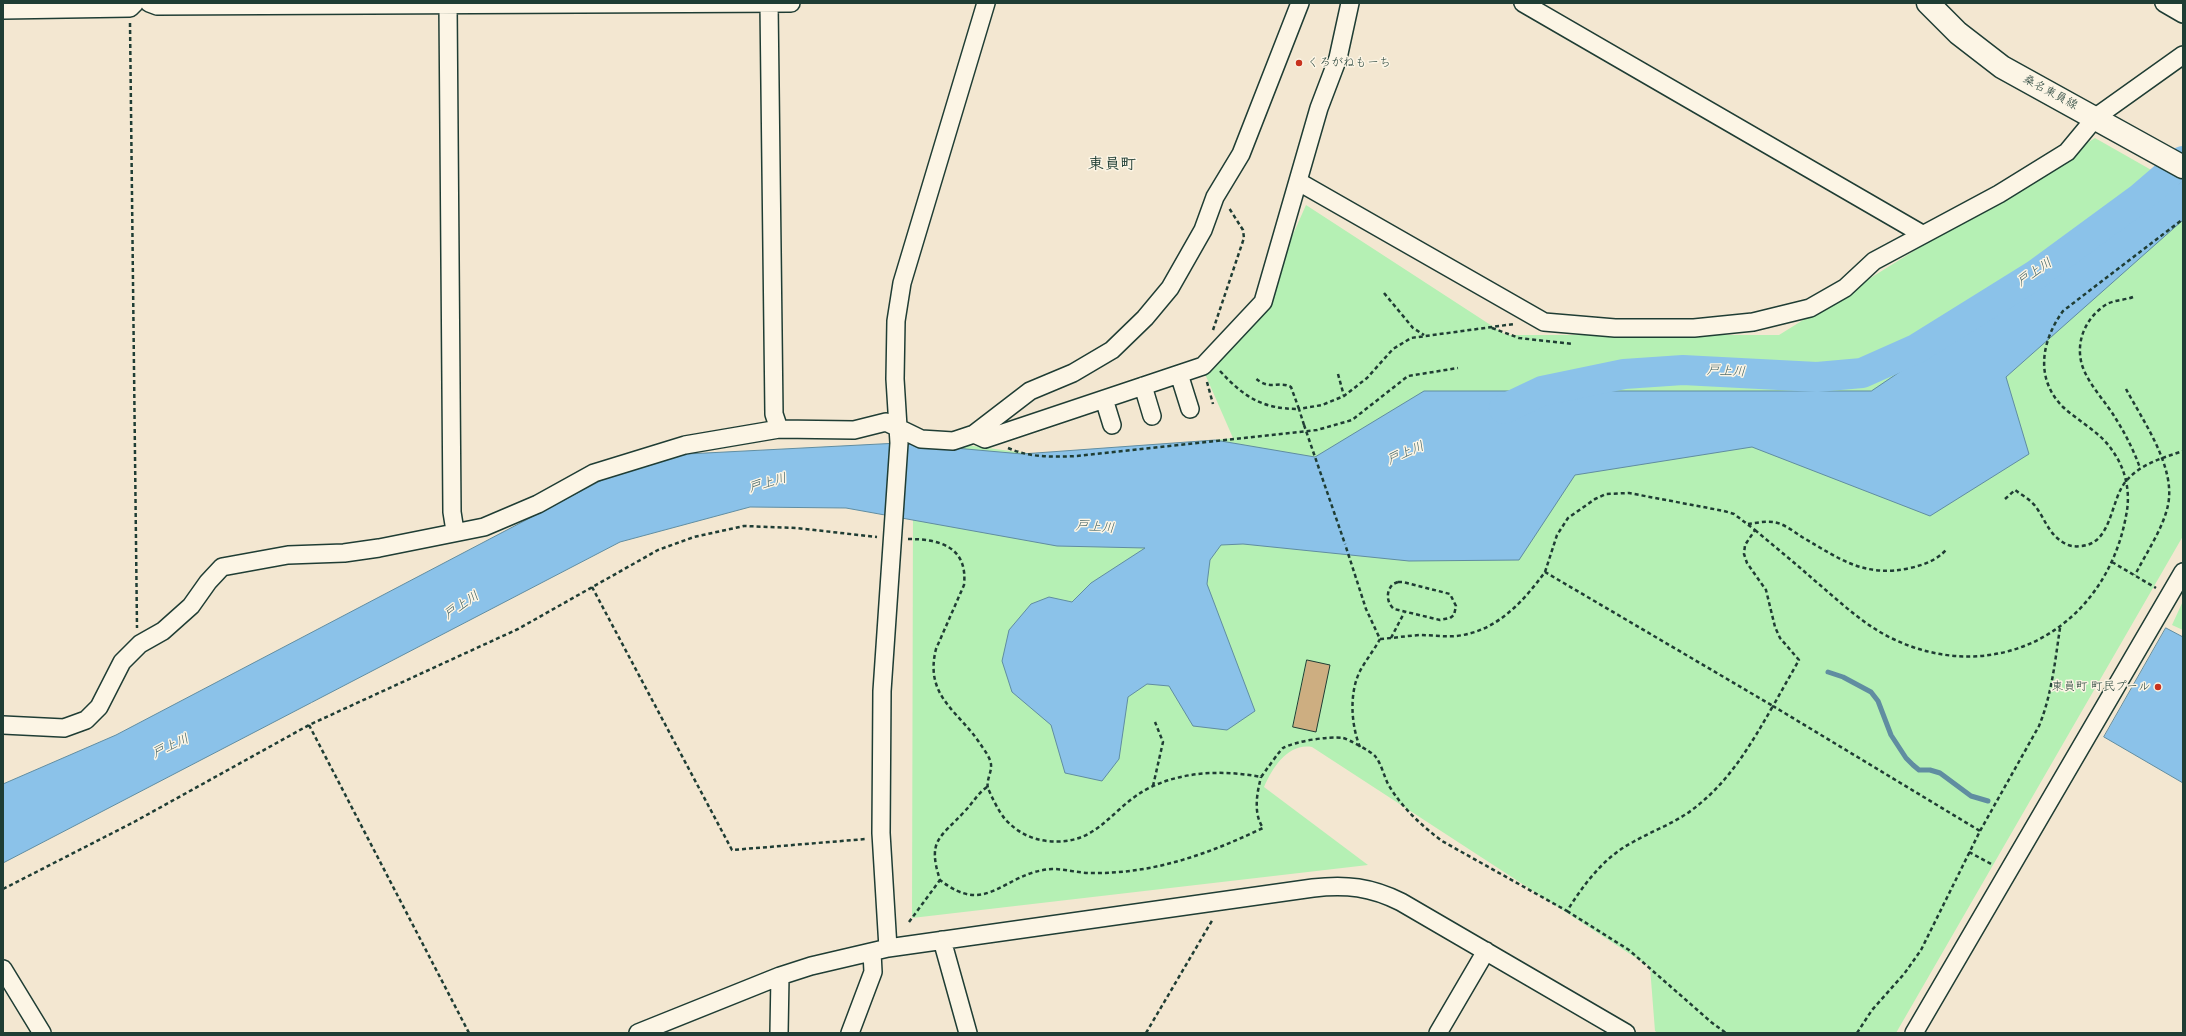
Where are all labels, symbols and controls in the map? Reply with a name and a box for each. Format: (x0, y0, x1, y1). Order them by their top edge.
place label: くろがねもーち (1307, 56, 1391, 70)
marker: くろがねもーち (1294, 58, 1304, 68)
street label: 桑名東員線 (2020, 73, 2080, 113)
district label: 東員町 (1088, 156, 1136, 176)
water label: 戸上川 (2014, 256, 2056, 290)
water label: 戸上川 (1706, 363, 1746, 381)
water label: 戸上川 (1385, 439, 1427, 469)
water label: 戸上川 (747, 471, 789, 497)
water label: 戸上川 (1075, 519, 1115, 537)
water label: 戸上川 (441, 589, 483, 623)
place label: 東員町 町民プール (2051, 680, 2150, 694)
marker: 東員町 町民プール (2153, 682, 2163, 692)
water label: 戸上川 (150, 732, 192, 762)

